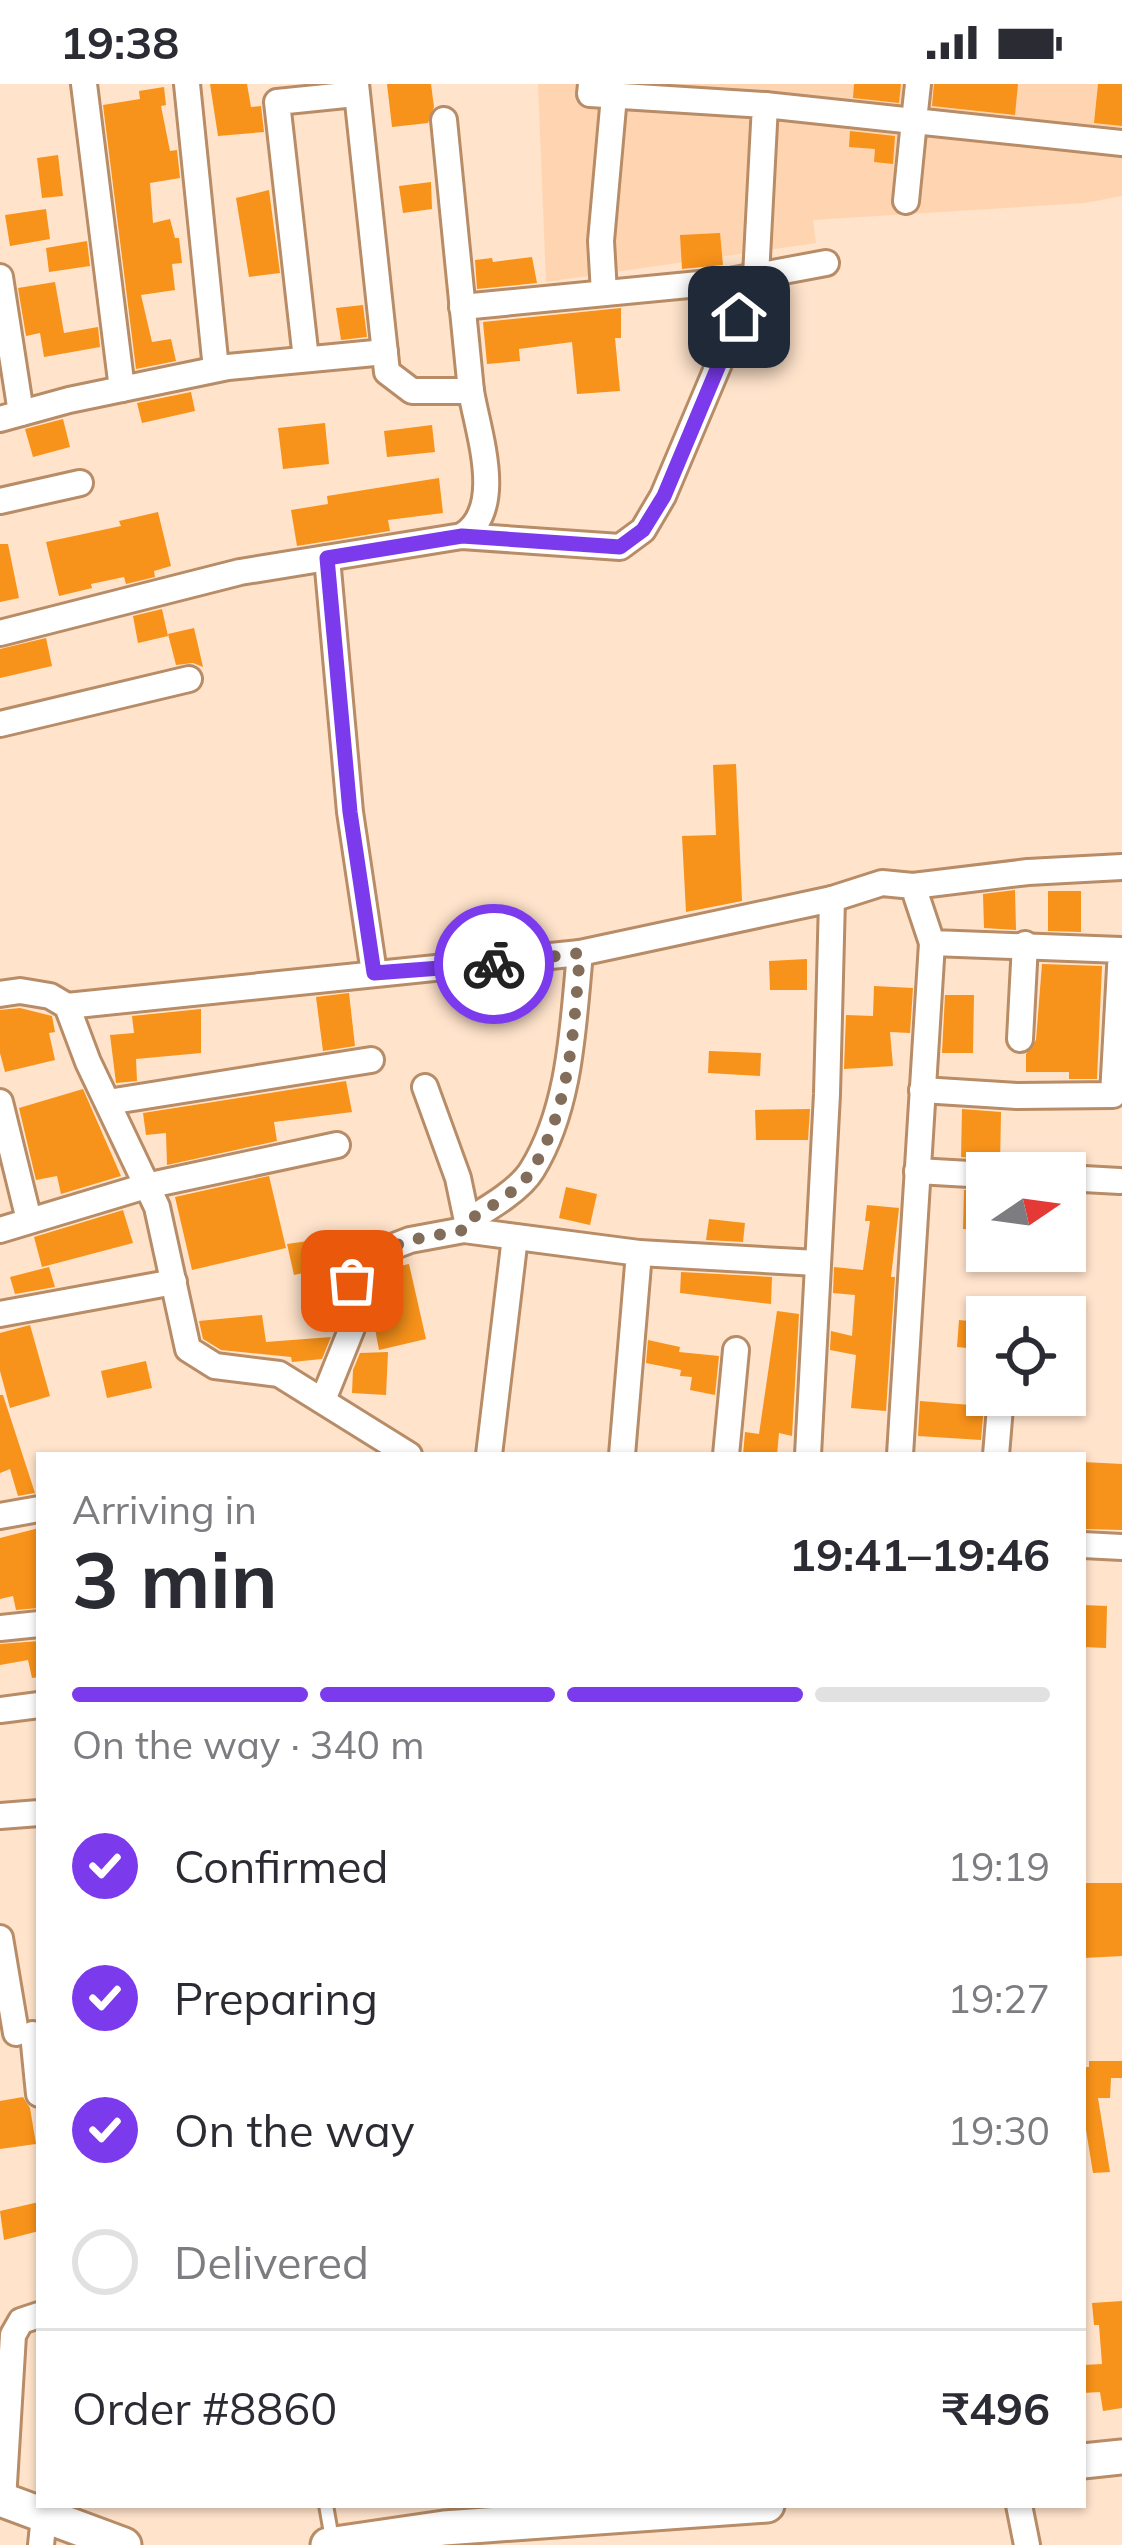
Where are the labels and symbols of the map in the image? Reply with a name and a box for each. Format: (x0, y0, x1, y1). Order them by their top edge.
pin (688, 266, 790, 368)
courier (434, 904, 554, 1024)
north arrow (966, 1152, 1086, 1272)
pin (301, 1230, 403, 1332)

